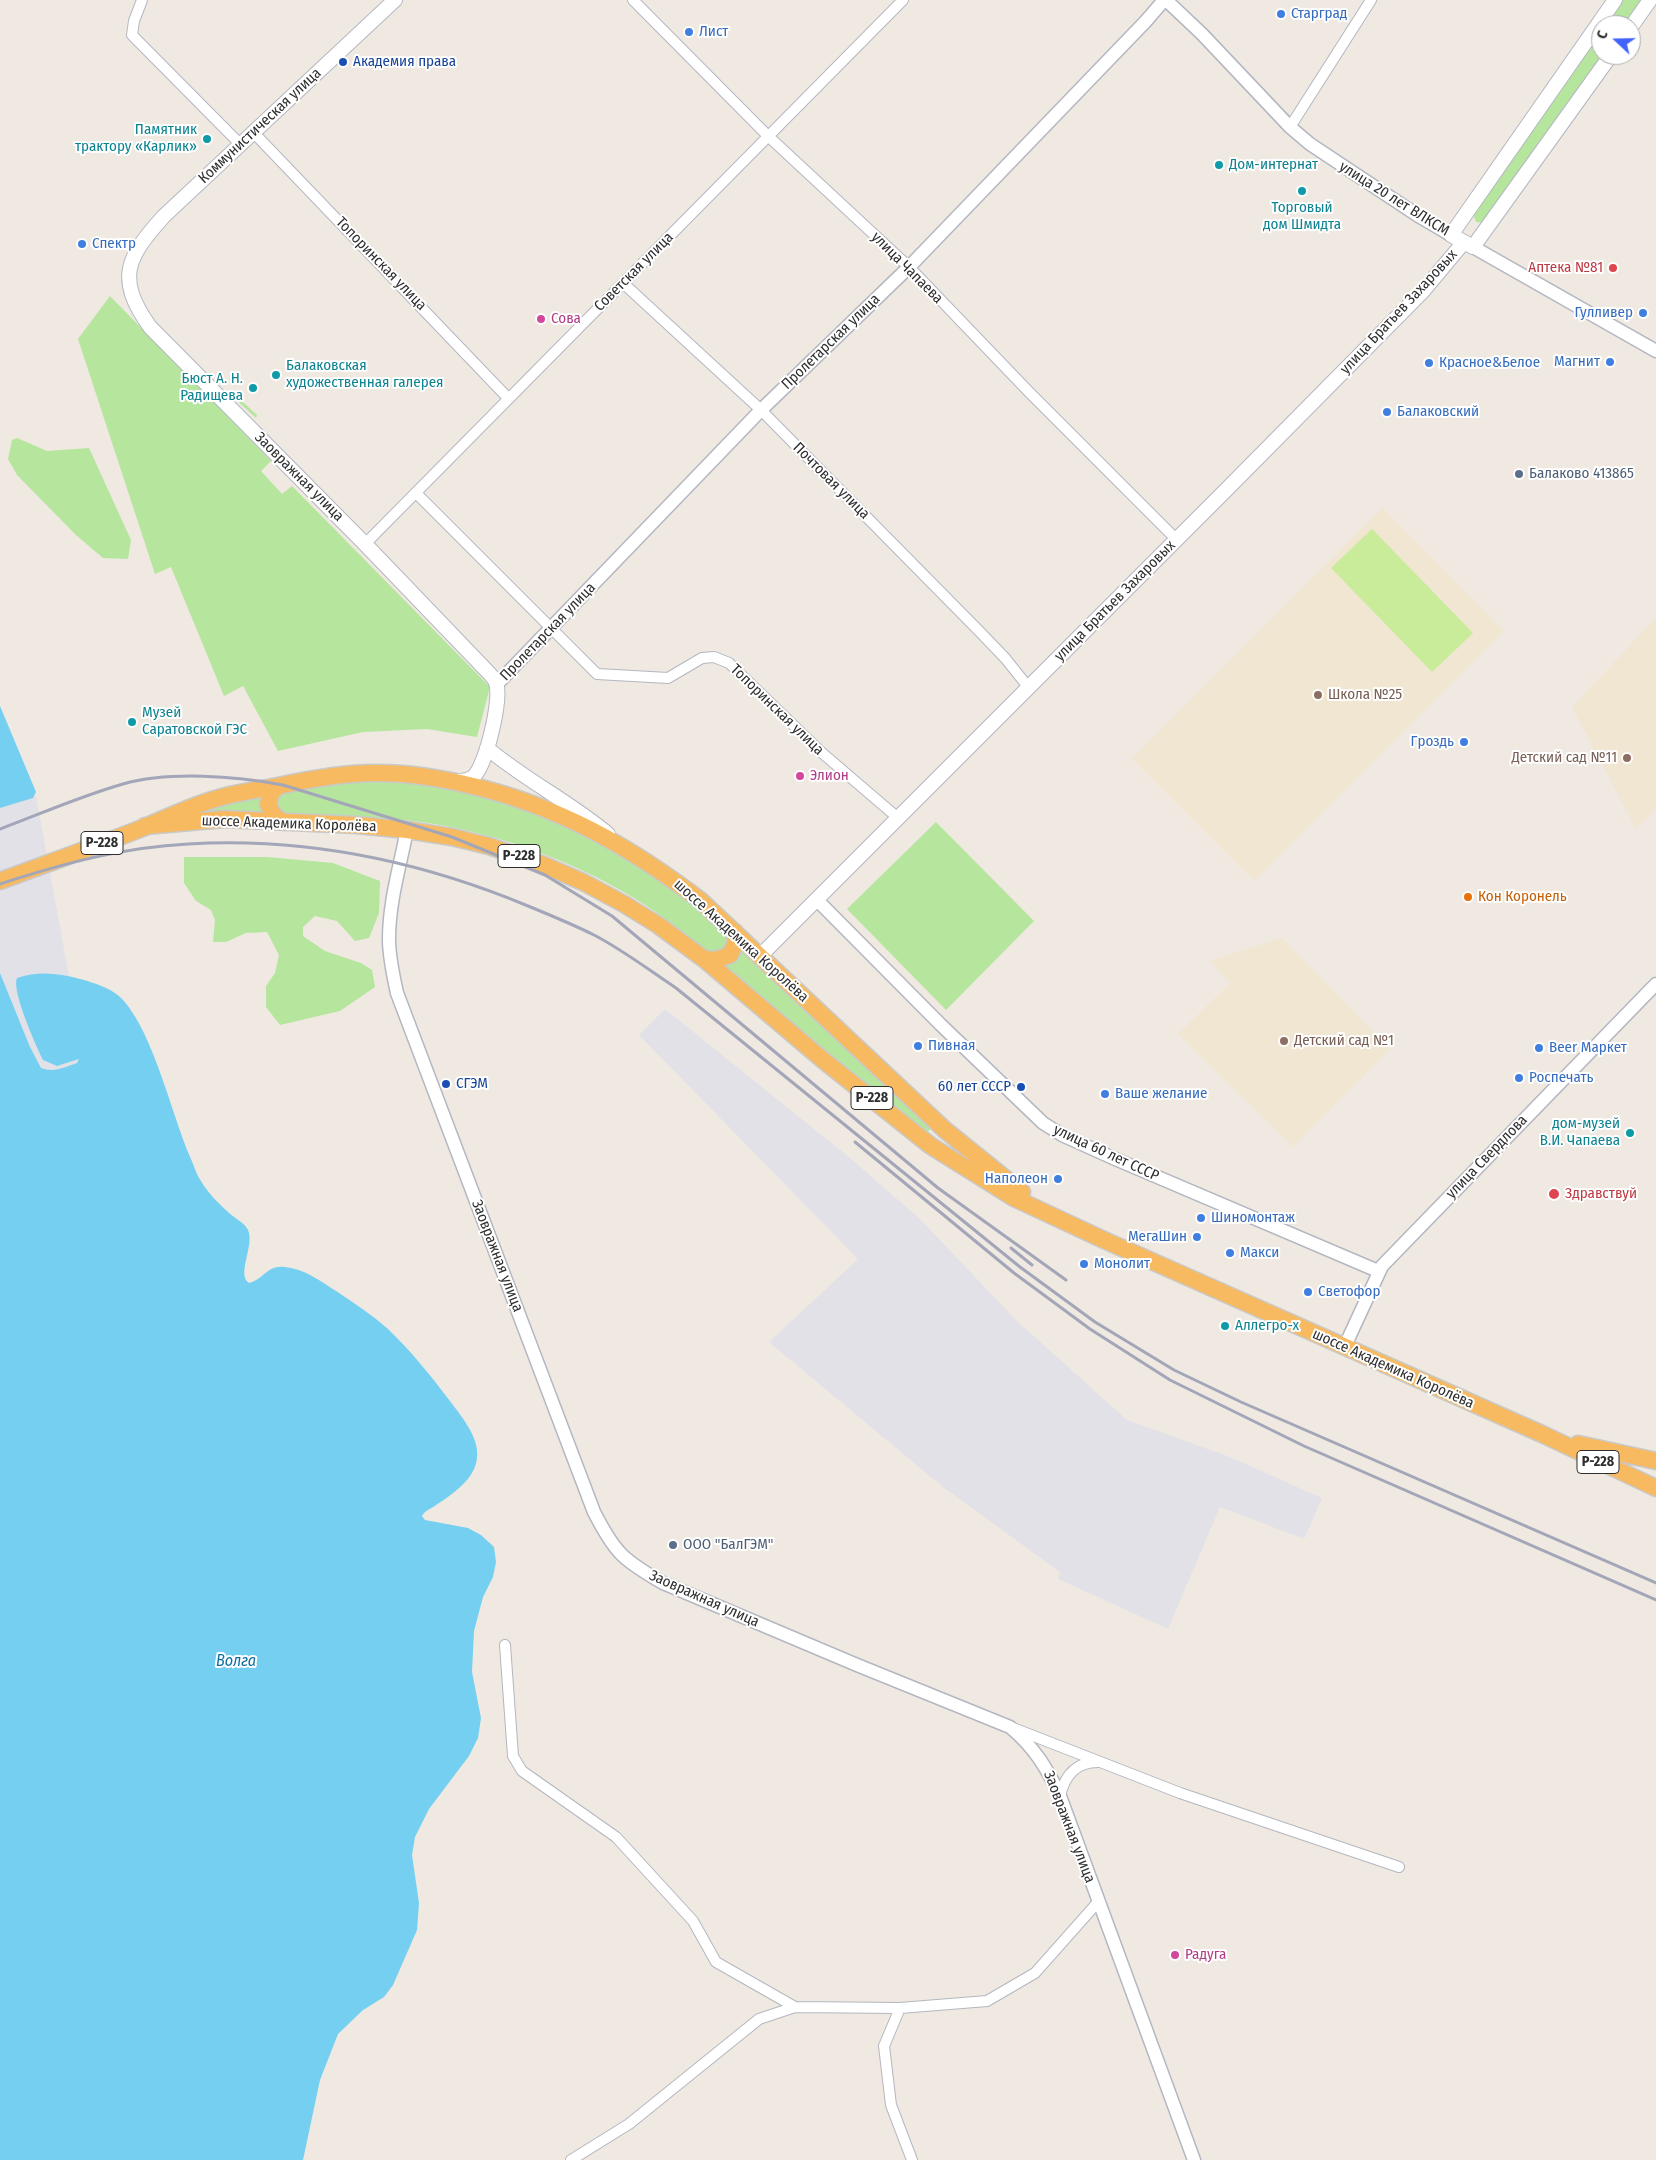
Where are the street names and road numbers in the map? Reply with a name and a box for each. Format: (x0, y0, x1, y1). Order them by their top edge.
street label: Коммунистическая улица (195, 64, 325, 188)
street label: улица 20 лет ВЛКСМ (1336, 158, 1452, 240)
street label: Топоринская улица (332, 214, 430, 314)
street label: улица Чапаева (867, 228, 947, 308)
street label: Советская улица (591, 229, 677, 315)
street label: улица Братьев Захаровых (1337, 246, 1461, 378)
street label: Пролетарская улица (778, 291, 884, 393)
street label: Заовражная улица (251, 429, 347, 525)
street label: Почтовая улица (789, 439, 873, 523)
street label: улица Братьев Захаровых (1051, 537, 1179, 665)
street label: Пролетарская улица (497, 579, 599, 685)
street label: Топоринская улица (727, 661, 827, 759)
street label: шоссе Академика Королёва (201, 812, 377, 836)
road number: Р-228 (81, 831, 123, 854)
road number: Р-228 (498, 844, 540, 868)
street label: шоссе Академика Королёва (670, 876, 812, 1006)
road number: Р-228 (851, 1086, 893, 1110)
street label: улица Свердлова (1443, 1111, 1531, 1203)
street label: улица 60 лет СССР (1050, 1121, 1162, 1185)
street label: Заовражная улица (467, 1197, 527, 1315)
street label: шоссе Академика Королёва (1309, 1325, 1477, 1413)
road number: Р-228 (1577, 1450, 1619, 1474)
street label: Заовражная улица (646, 1567, 762, 1631)
street label: Заовражная улица (1039, 1768, 1099, 1886)

